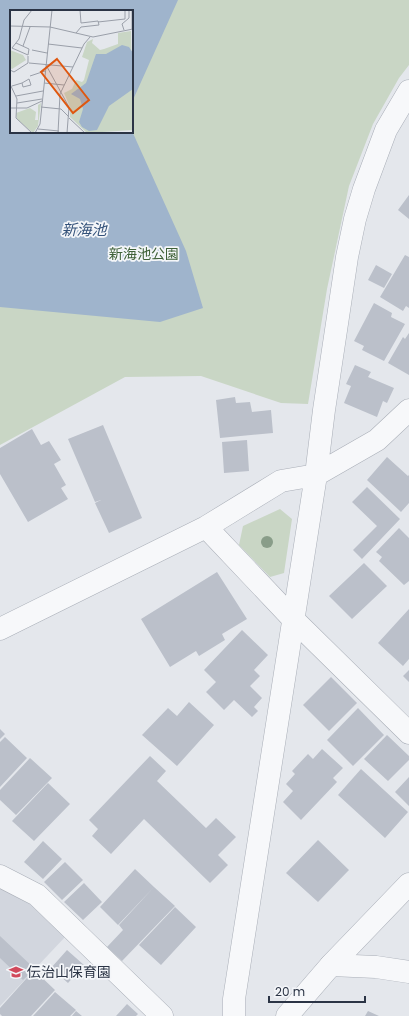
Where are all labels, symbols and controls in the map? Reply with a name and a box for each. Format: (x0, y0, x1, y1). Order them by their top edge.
inset map (10, 10, 133, 133)
water label: 新海池 (61, 219, 108, 240)
park label: 新海池公園 (109, 244, 179, 264)
place label: 伝治山保育園 (27, 962, 111, 982)
school or university icon: 伝治山保育園 (8, 964, 24, 980)
scale bar (269, 978, 365, 1004)
text: 20 m (275, 983, 305, 1000)

